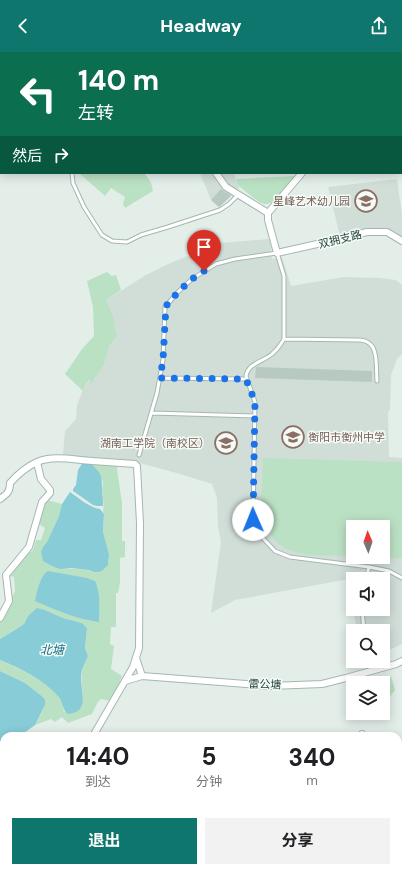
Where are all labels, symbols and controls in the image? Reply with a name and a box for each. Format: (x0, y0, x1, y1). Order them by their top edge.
text: Headway (160, 14, 242, 38)
icon: back (12, 15, 34, 37)
icon: share (368, 15, 390, 37)
text: 140 m (78, 62, 159, 99)
icon: left (12, 68, 64, 120)
text: 左转 (78, 101, 114, 125)
icon: right (50, 144, 72, 166)
text: 然后 (12, 146, 42, 166)
school or university icon: 星峰艺术幼儿园 (353, 188, 379, 214)
place label: 星峰艺术幼儿园 (273, 194, 350, 208)
street label: 双拥支路 (317, 227, 363, 251)
pin (187, 230, 221, 271)
icon: arrive (193, 236, 215, 258)
school or university icon: 衡阳市衡州中学 (280, 424, 306, 450)
school or university icon: 湖南工学院（南校区） (213, 430, 239, 456)
place label: 衡阳市衡州中学 (308, 430, 385, 444)
place label: 湖南工学院（南校区） (100, 436, 210, 450)
position arrow (232, 499, 274, 541)
north arrow (346, 520, 390, 564)
map controls (346, 520, 390, 720)
button: sound (346, 572, 390, 616)
button: search (346, 624, 390, 668)
water label: 北塘 (40, 642, 66, 658)
street label: 雷公塘 (248, 676, 282, 692)
button: layers (346, 676, 390, 720)
text: 14:40 (67, 741, 129, 772)
text: 5 (202, 741, 216, 772)
text: 340 (289, 742, 335, 773)
text: m (306, 772, 318, 789)
text: 到达 (85, 773, 111, 790)
text: 分钟 (196, 773, 222, 790)
button: 退出 (12, 818, 197, 864)
button: 分享 (205, 818, 390, 864)

